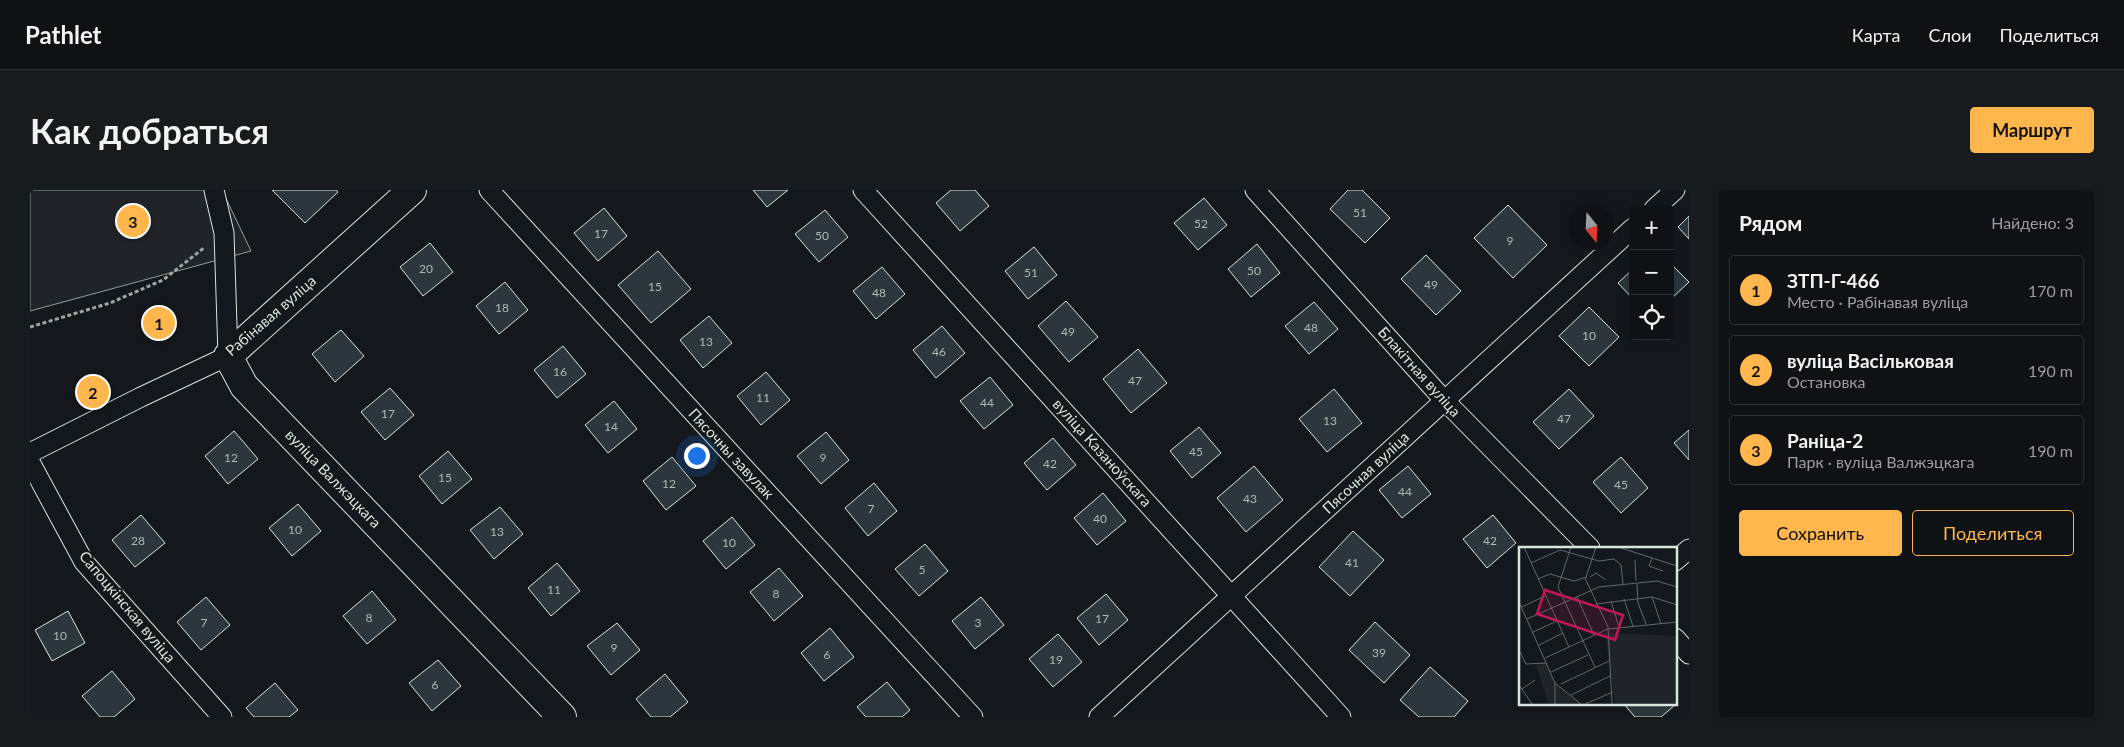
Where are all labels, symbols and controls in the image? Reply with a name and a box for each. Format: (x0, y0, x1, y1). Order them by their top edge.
text: Pathlet (25, 20, 102, 49)
text: Карта (1852, 24, 1900, 46)
text: Слои (1928, 24, 1972, 46)
text: Поделиться (2000, 24, 2099, 46)
button: Маршрут (1970, 107, 2094, 153)
text: Как добраться (30, 109, 269, 151)
pin: 3 (117, 202, 149, 240)
house number: 51 (1353, 205, 1367, 220)
north arrow (1569, 205, 1614, 250)
map controls (1629, 205, 1674, 340)
button: + (1629, 205, 1674, 250)
text: Рядом (1739, 210, 1802, 235)
text: Найдено: 3 (1991, 213, 2074, 232)
house number: 52 (1194, 216, 1208, 231)
house number: 17 (594, 226, 608, 241)
house number: 50 (815, 228, 829, 243)
house number: 9 (1507, 233, 1514, 248)
button: − (1629, 250, 1674, 295)
house number: 20 (419, 261, 433, 276)
house number: 50 (1247, 263, 1261, 278)
house number: 51 (1024, 265, 1038, 280)
text: ЗТП-Г-466 (1787, 269, 1880, 292)
street label: Рабінавая вуліца (221, 271, 319, 359)
house number: 49 (1424, 277, 1438, 292)
house number: 15 (648, 279, 662, 294)
text: 1 (1751, 281, 1761, 300)
text: 170 m (2028, 281, 2073, 300)
house number: 48 (872, 285, 886, 300)
text: Место · Рабінавая вуліца (1787, 292, 1968, 311)
button: locate (1629, 295, 1674, 340)
house number: 18 (495, 300, 509, 315)
pin: 1 (143, 304, 175, 342)
house number: 48 (1304, 320, 1318, 335)
street label: Блакітная вуліца (1375, 323, 1465, 420)
house number: 49 (1061, 324, 1075, 339)
house number: 10 (1582, 328, 1596, 343)
house number: 13 (699, 334, 713, 349)
house number: 46 (932, 344, 946, 359)
text: вуліца Васільковая (1787, 349, 1954, 372)
text: 2 (1751, 361, 1761, 380)
text: 190 m (2028, 361, 2073, 380)
house number: 16 (553, 364, 567, 379)
text: Остановка (1787, 372, 1866, 391)
pin: 2 (77, 373, 109, 411)
house number: 47 (1128, 373, 1142, 388)
house number: 11 (756, 390, 770, 405)
house number: 44 (980, 395, 994, 410)
street label: вуліца Казаноўскага (1050, 395, 1156, 510)
street label: Пясочны завулак (685, 404, 778, 502)
house number: 17 (381, 406, 395, 421)
house number: 47 (1557, 411, 1571, 426)
house number: 13 (1323, 413, 1337, 428)
house number: 14 (604, 419, 618, 434)
street label: вуліца Валжэцкага (282, 425, 385, 531)
street label: Пясочная вуліца (1318, 428, 1412, 517)
text: Раніца-2 (1787, 429, 1863, 452)
text: 3 (1751, 441, 1761, 460)
text: 190 m (2028, 441, 2073, 460)
your location (684, 443, 710, 469)
house number: 45 (1189, 444, 1203, 459)
house number: 12 (224, 450, 238, 465)
house number: 9 (820, 450, 827, 465)
text: Парк · вуліца Валжэцкага (1787, 452, 1974, 471)
house number: 42 (1043, 456, 1057, 471)
house number: 15 (438, 470, 452, 485)
house number: 12 (662, 476, 676, 491)
house number: 45 (1614, 477, 1628, 492)
house number: 44 (1398, 484, 1412, 499)
house number: 43 (1243, 491, 1257, 506)
house number: 7 (868, 501, 875, 516)
button: Сохранить (1739, 510, 1902, 556)
button: Поделиться (1912, 510, 2074, 556)
house number: 40 (1093, 511, 1107, 526)
house number: 10 (288, 522, 302, 537)
house number: 13 (490, 524, 504, 539)
house number: 28 (131, 533, 145, 548)
house number: 42 (1483, 533, 1497, 548)
house number: 10 (722, 535, 736, 550)
street label: Сапоцкінская вуліца (76, 547, 180, 666)
inset map (1519, 547, 1676, 704)
house number: 41 (1345, 555, 1359, 570)
house number: 5 (919, 562, 926, 577)
house number: 11 (547, 582, 561, 597)
house number: 8 (773, 586, 780, 601)
house number: 8 (366, 610, 373, 625)
house number: 17 (1095, 611, 1109, 626)
house number: 7 (201, 615, 208, 630)
house number: 3 (975, 615, 982, 630)
house number: 10 (53, 628, 67, 643)
house number: 9 (611, 640, 618, 655)
house number: 39 (1372, 645, 1386, 660)
house number: 6 (824, 647, 831, 662)
house number: 19 (1049, 652, 1063, 667)
house number: 6 (432, 677, 439, 692)

